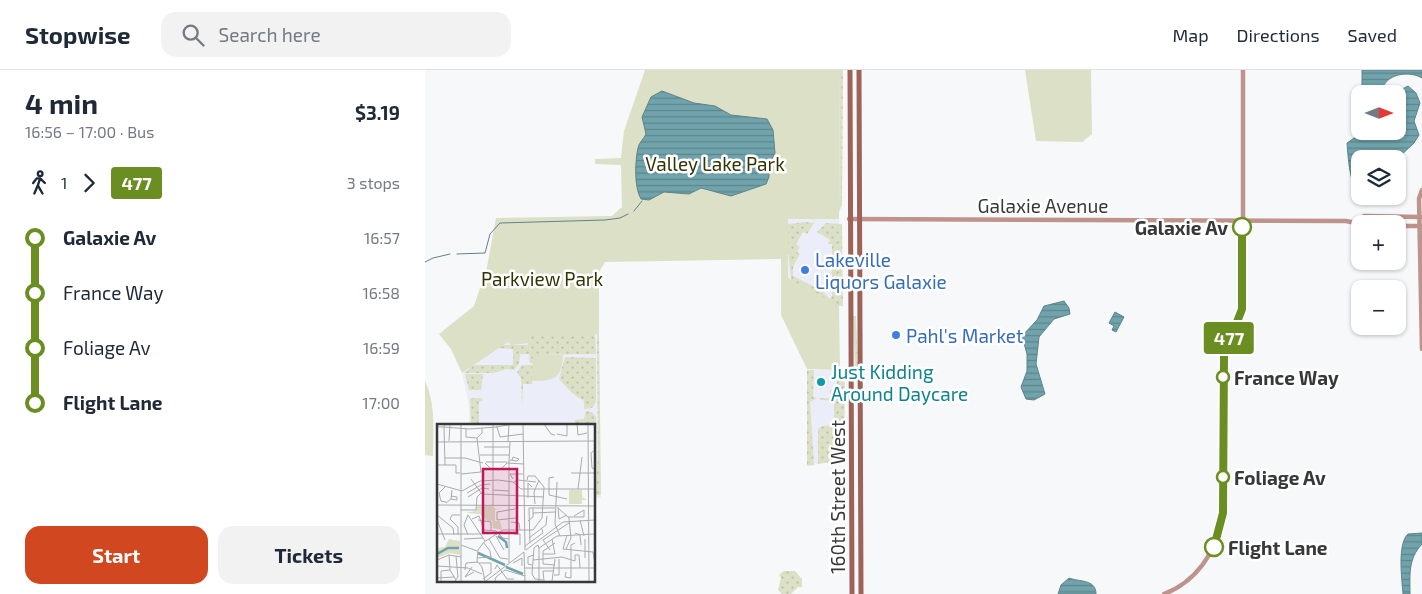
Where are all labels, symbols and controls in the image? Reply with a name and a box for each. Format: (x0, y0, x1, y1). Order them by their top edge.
search box (161, 12, 511, 57)
text: Stopwise (25, 20, 131, 49)
icon: search (179, 21, 207, 49)
text: Search here (219, 23, 321, 46)
text: Map (1172, 24, 1209, 46)
text: Directions (1237, 24, 1320, 46)
text: Saved (1348, 24, 1397, 46)
north arrow (1351, 85, 1406, 140)
map controls (1351, 85, 1406, 335)
text: 4 min (25, 86, 98, 120)
text: $3.19 (355, 101, 400, 124)
text: 16:56 – 17:00 · Bus (25, 122, 154, 141)
button: layers (1351, 150, 1406, 205)
park label: Valley Lake Park (645, 152, 785, 175)
icon: walk (25, 169, 53, 197)
icon: forward (75, 169, 103, 197)
text: 477 (121, 172, 152, 194)
text: 1 (61, 173, 67, 192)
text: 3 stops (347, 173, 400, 192)
street label: Galaxie Avenue (978, 194, 1108, 217)
button: + (1351, 215, 1406, 270)
place label: Galaxie Av (1135, 216, 1228, 239)
marker: Galaxie Av (1232, 217, 1252, 237)
text: Galaxie Av (63, 226, 156, 249)
text: 16:57 (364, 228, 400, 247)
place label: Lakeville Liquors Galaxie (815, 248, 947, 293)
marker: Lakeville Liquors Galaxie (799, 264, 811, 276)
park label: Parkview Park (481, 267, 603, 290)
button: − (1351, 280, 1406, 335)
text: France Way (63, 281, 164, 304)
text: 16:58 (362, 283, 400, 302)
line badge: 477 (1200, 322, 1258, 354)
place label: Pahl's Market (906, 324, 1023, 347)
text: 477 (1214, 327, 1244, 349)
marker: Pahl's Market (890, 329, 902, 341)
text: Foliage Av (63, 336, 151, 359)
text: 16:59 (363, 338, 400, 357)
place label: Just Kidding Around Daycare (831, 360, 968, 405)
place label: France Way (1234, 366, 1339, 390)
marker: France Way (1216, 370, 1230, 384)
marker: Just Kidding Around Daycare (815, 376, 827, 388)
text: Flight Lane (63, 391, 163, 414)
text: 17:00 (362, 393, 400, 412)
street label: 160th Street West (826, 420, 849, 574)
inset map (437, 424, 595, 582)
place label: Foliage Av (1234, 466, 1326, 489)
marker: Foliage Av (1216, 470, 1230, 484)
button: Start (25, 526, 208, 584)
button: Tickets (218, 526, 400, 584)
place label: Flight Lane (1228, 536, 1328, 559)
marker: Flight Lane (1204, 537, 1224, 557)

